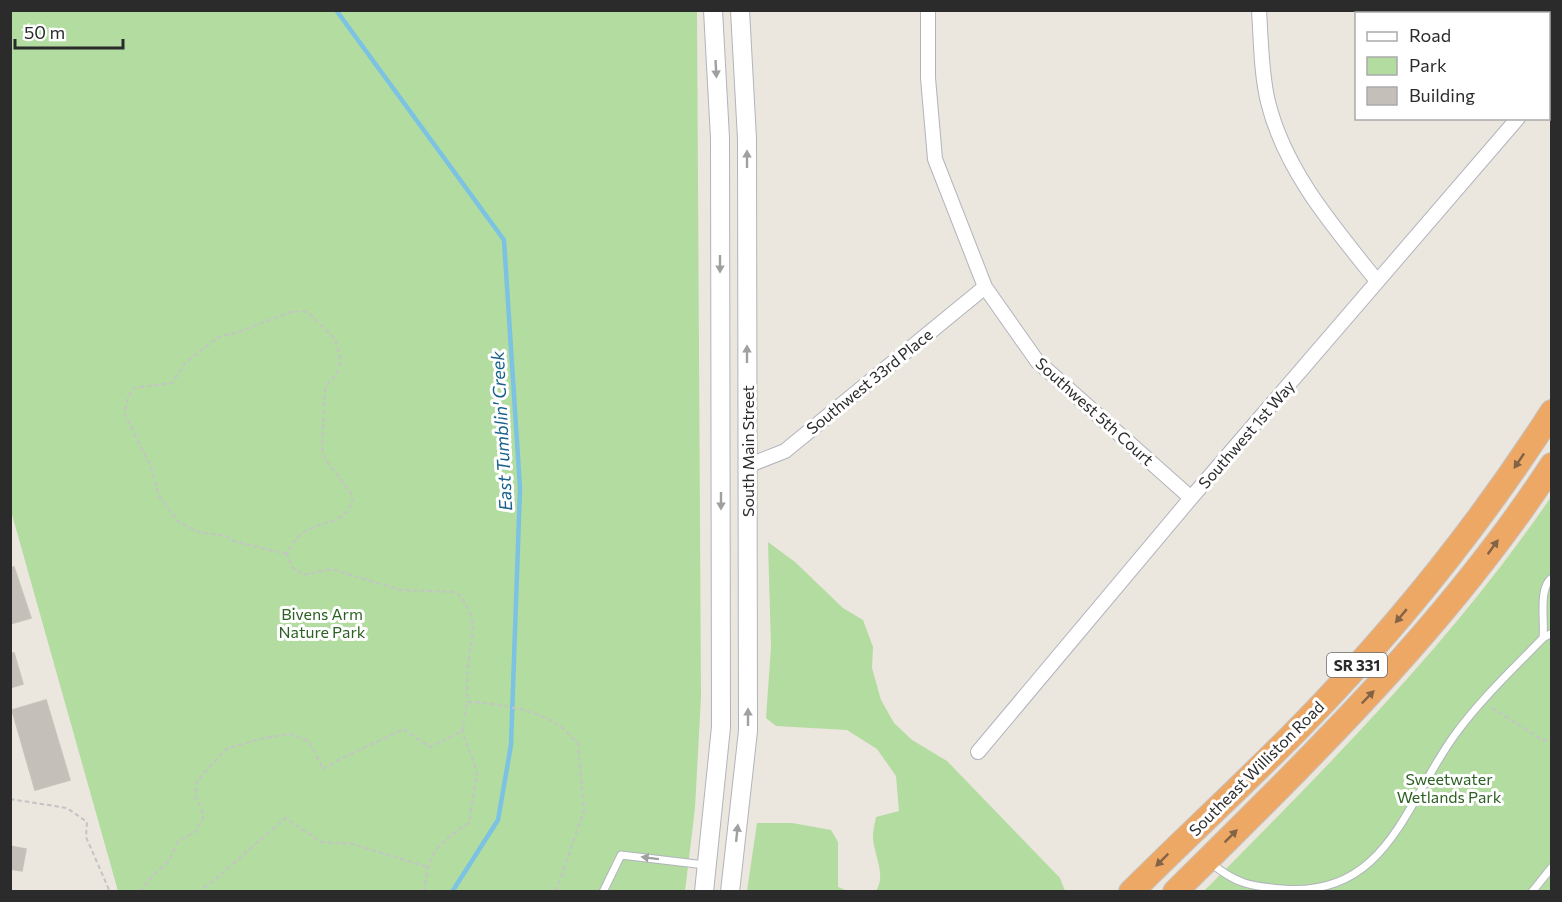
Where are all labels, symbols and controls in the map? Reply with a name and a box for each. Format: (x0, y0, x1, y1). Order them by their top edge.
scale bar (15, 12, 123, 50)
legend (1355, 12, 1550, 120)
text: 50 m (24, 21, 65, 43)
text: Road (1409, 24, 1451, 46)
text: Park (1409, 54, 1447, 76)
one-way arrow (711, 59, 721, 78)
text: Building (1409, 84, 1475, 106)
one-way arrow (742, 149, 752, 168)
one-way arrow (715, 254, 725, 273)
street label: Southwest 33rd Place (802, 324, 936, 438)
one-way arrow (742, 344, 752, 363)
water label: East Tumblin' Creek (486, 349, 516, 511)
street label: Southwest 5th Court (1032, 353, 1158, 469)
street label: Southwest 1st Way (1194, 376, 1298, 492)
street label: South Main Street (738, 385, 757, 517)
one-way arrow (1514, 453, 1525, 469)
one-way arrow (716, 491, 726, 510)
one-way arrow (1487, 540, 1499, 556)
park label: Bivens Arm Nature Park (278, 604, 366, 641)
one-way arrow (1395, 608, 1408, 623)
road number: SR 331 (1327, 653, 1387, 677)
one-way arrow (1361, 689, 1375, 704)
street label: Southeast Williston Road (1185, 697, 1327, 839)
one-way arrow (743, 707, 753, 726)
park label: Sweetwater Wetlands Park (1397, 769, 1502, 806)
one-way arrow (732, 824, 742, 843)
one-way arrow (1224, 829, 1238, 843)
one-way arrow (640, 853, 659, 863)
one-way arrow (1156, 853, 1170, 867)

